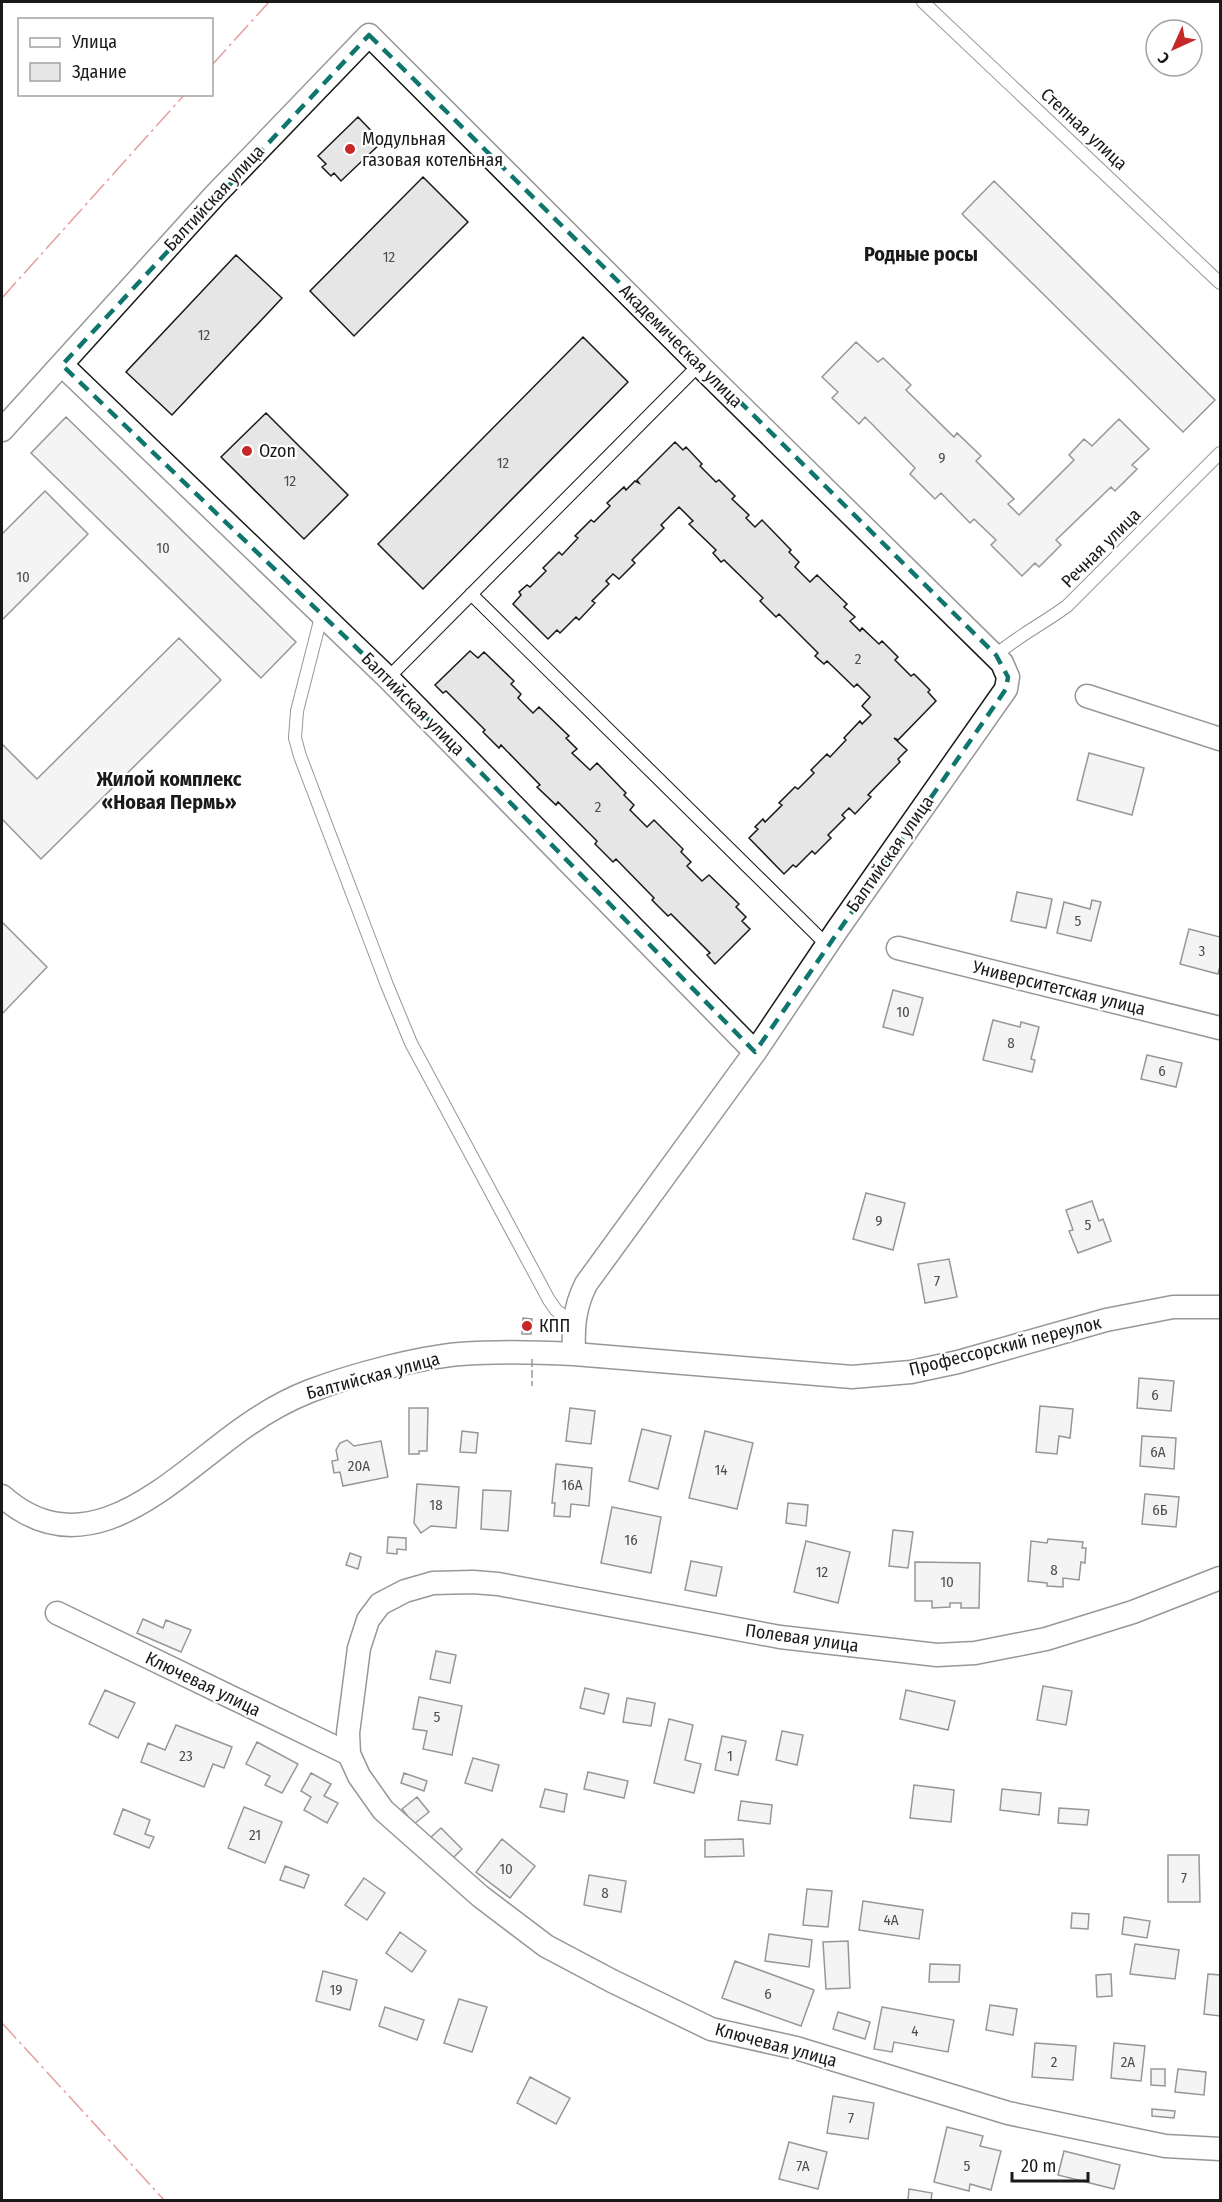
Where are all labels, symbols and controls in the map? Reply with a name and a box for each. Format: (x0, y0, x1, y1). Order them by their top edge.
legend (18, 18, 213, 96)
north arrow (1144, 18, 1204, 78)
text: Улица (71, 31, 117, 53)
text: С (1154, 48, 1173, 68)
text: Здание (72, 61, 127, 83)
street label: Степная улица (1036, 83, 1132, 175)
place label: Модульная газовая котельная (362, 128, 503, 171)
street label: Балтийская улица (159, 140, 269, 256)
marker: Модульная газовая котельная (343, 142, 357, 156)
district label: Родные росы (864, 242, 978, 266)
house number: 12 (383, 248, 396, 266)
street label: Академическая улица (615, 280, 747, 412)
house number: 12 (198, 326, 211, 344)
place label: Ozon (259, 440, 296, 462)
marker: Ozon (240, 444, 254, 458)
house number: 9 (938, 449, 946, 467)
house number: 12 (497, 454, 510, 472)
house number: 12 (284, 472, 297, 490)
street label: Речная улица (1057, 504, 1145, 592)
house number: 10 (156, 539, 170, 557)
house number: 10 (16, 568, 30, 586)
street label: Балтийская улица (357, 648, 469, 760)
house number: 2 (855, 650, 862, 668)
district label: Жилой комплекс «Новая Пермь» (95, 767, 242, 814)
street label: Балтийская улица (842, 791, 938, 916)
house number: 2 (595, 798, 602, 816)
house number: 5 (1075, 912, 1082, 930)
house number: 3 (1199, 942, 1206, 960)
street label: Университетская улица (969, 956, 1148, 1020)
house number: 10 (896, 1003, 910, 1021)
house number: 8 (1007, 1034, 1015, 1052)
house number: 6 (1158, 1062, 1166, 1080)
house number: 9 (875, 1212, 883, 1230)
house number: 5 (1085, 1216, 1092, 1234)
house number: 7 (934, 1272, 940, 1290)
street label: Профессорский переулок (907, 1311, 1104, 1381)
place label: КПП (539, 1315, 570, 1337)
marker: КПП (520, 1319, 534, 1333)
street label: Балтийская улица (304, 1348, 442, 1404)
house number: 6 (1151, 1386, 1159, 1404)
house number: 6А (1150, 1443, 1166, 1461)
house number: 20А (348, 1457, 370, 1475)
house number: 14 (714, 1461, 728, 1479)
house number: 16А (561, 1476, 583, 1494)
house number: 18 (429, 1496, 443, 1514)
house number: 6Б (1152, 1501, 1168, 1519)
house number: 16 (624, 1531, 638, 1549)
house number: 8 (1050, 1561, 1058, 1579)
house number: 12 (816, 1563, 829, 1581)
house number: 10 (940, 1573, 954, 1591)
street label: Полевая улица (744, 1619, 860, 1657)
street label: Ключевая улица (142, 1647, 264, 1721)
house number: 5 (434, 1708, 441, 1726)
house number: 23 (179, 1747, 193, 1765)
house number: 1 (727, 1747, 733, 1765)
house number: 21 (249, 1826, 261, 1844)
house number: 10 (499, 1860, 513, 1878)
house number: 7 (1181, 1869, 1187, 1887)
house number: 8 (601, 1884, 609, 1902)
house number: 4А (883, 1911, 899, 1929)
house number: 19 (329, 1981, 343, 1999)
house number: 6 (764, 1985, 772, 2003)
street label: Ключевая улица (713, 2018, 840, 2072)
house number: 4 (911, 2022, 919, 2040)
house number: 2 (1051, 2053, 1058, 2071)
house number: 2А (1121, 2053, 1135, 2071)
house number: 7 (848, 2109, 854, 2127)
scale bar (1012, 2145, 1088, 2183)
text: 20 m (1021, 2155, 1056, 2177)
house number: 7А (796, 2157, 810, 2175)
house number: 5 (964, 2157, 971, 2175)

